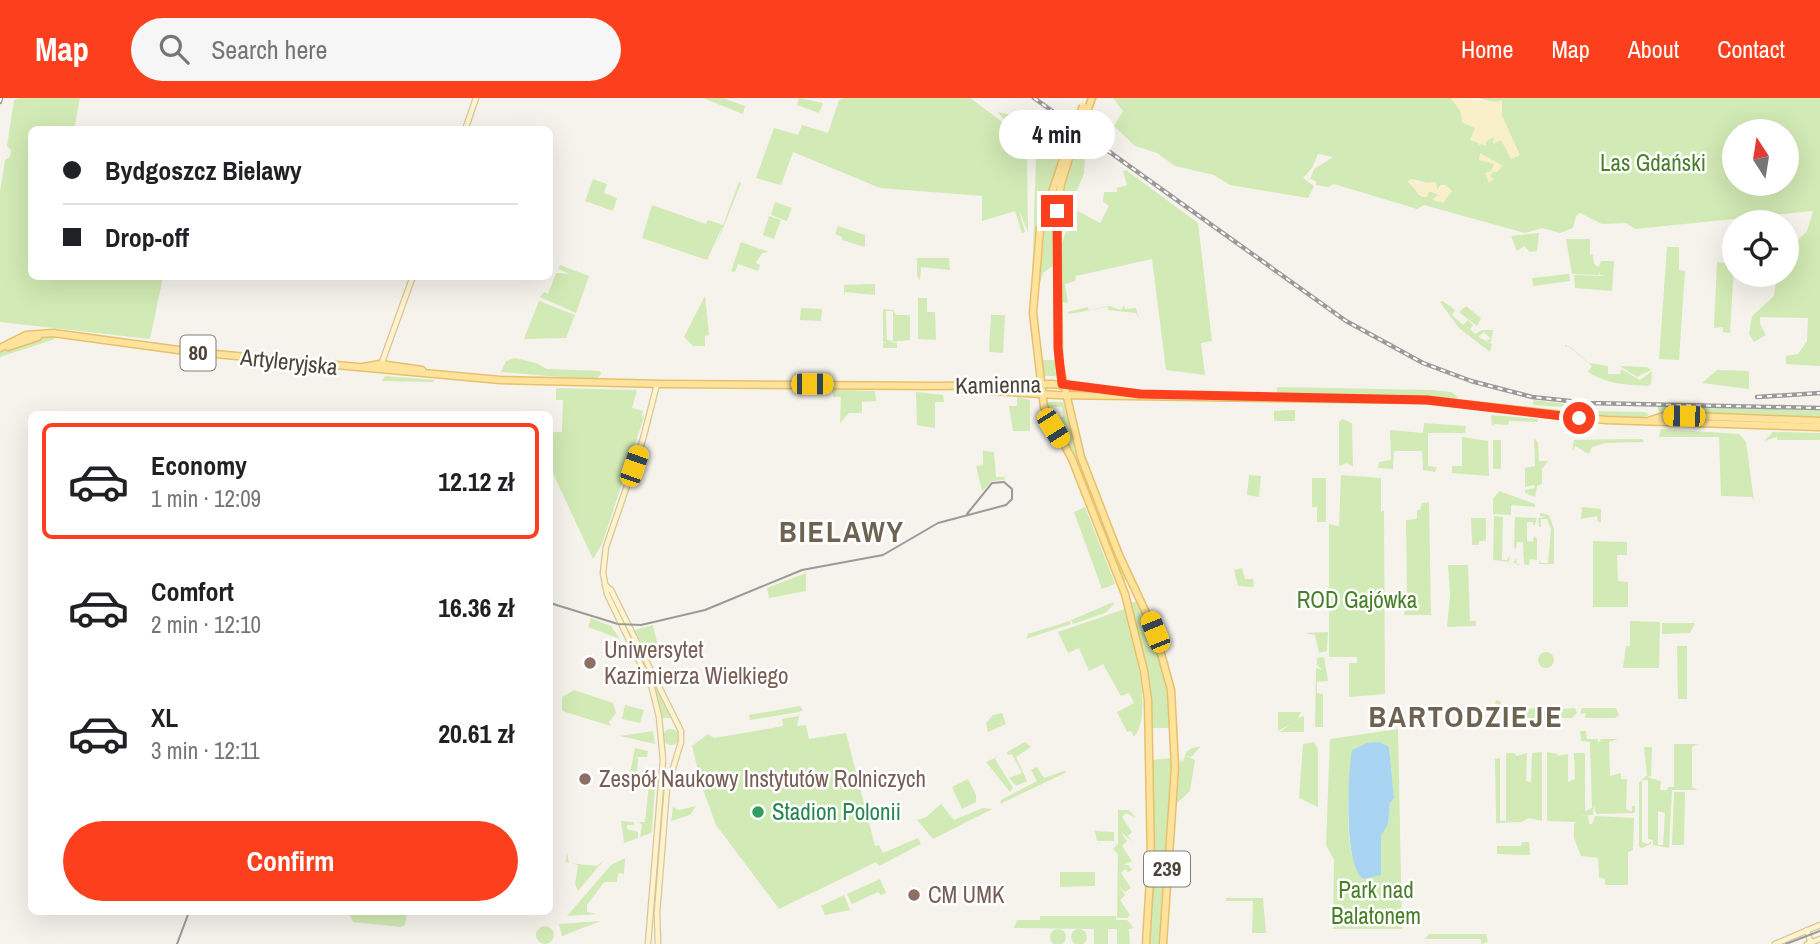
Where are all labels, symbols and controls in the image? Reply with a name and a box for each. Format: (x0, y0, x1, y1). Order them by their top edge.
search box (131, 18, 621, 81)
text: Map (35, 27, 89, 71)
icon: search (155, 30, 193, 68)
text: Search here (211, 32, 327, 67)
text: Home (1461, 33, 1513, 65)
text: Map (1551, 33, 1590, 65)
text: About (1628, 33, 1679, 65)
text: Contact (1717, 33, 1785, 65)
callout: 4 min (999, 109, 1115, 158)
text: 4 min (1032, 119, 1082, 150)
north arrow (1722, 119, 1799, 196)
map controls (1722, 119, 1799, 287)
park label: Las Gdański (1600, 147, 1706, 178)
text: Bydgoszcz Bielawy (105, 153, 302, 188)
route end (1041, 195, 1073, 227)
button: locate (1722, 210, 1799, 287)
text: Drop-off (105, 220, 189, 255)
road number: 80 (180, 336, 216, 370)
street label: Artyleryjska (238, 341, 340, 382)
street label: Kamienna (955, 368, 1042, 401)
car (792, 374, 834, 395)
route start (1563, 402, 1595, 434)
car (1033, 405, 1074, 451)
car (1663, 405, 1706, 427)
car (618, 443, 651, 489)
text: Economy (151, 448, 247, 483)
icon: car (67, 450, 130, 513)
text: 12.12 zł (438, 464, 514, 499)
text: 1 min · 12:09 (151, 483, 261, 514)
district label: BIELAWY (779, 511, 905, 551)
text: Comfort (151, 574, 234, 609)
icon: car (67, 576, 130, 639)
park label: ROD Gajówka (1297, 584, 1418, 615)
text: 16.36 zł (438, 590, 514, 625)
text: 2 min · 12:10 (151, 609, 261, 640)
car (1138, 609, 1173, 655)
place label: Uniwersytet Kazimierza Wielkiego (604, 634, 788, 691)
marker: Uniwersytet Kazimierza Wielkiego (582, 655, 598, 671)
district label: BARTODZIEJE (1368, 696, 1564, 736)
text: XL (151, 700, 178, 735)
icon: car (67, 702, 130, 765)
text: 20.61 zł (438, 716, 514, 751)
text: 3 min · 12:11 (151, 735, 260, 766)
place label: Zespół Naukowy Instytutów Rolniczych (599, 763, 926, 794)
marker: Zespół Naukowy Instytutów Rolniczych (577, 771, 593, 787)
place label: Stadion Polonii (772, 796, 901, 827)
marker: Stadion Polonii (750, 804, 766, 820)
button: Confirm (63, 821, 518, 901)
road number: 239 (1144, 852, 1190, 886)
park label: Park nad Balatonem (1331, 874, 1421, 931)
place label: CM UMK (928, 879, 1005, 910)
marker: CM UMK (906, 887, 922, 903)

